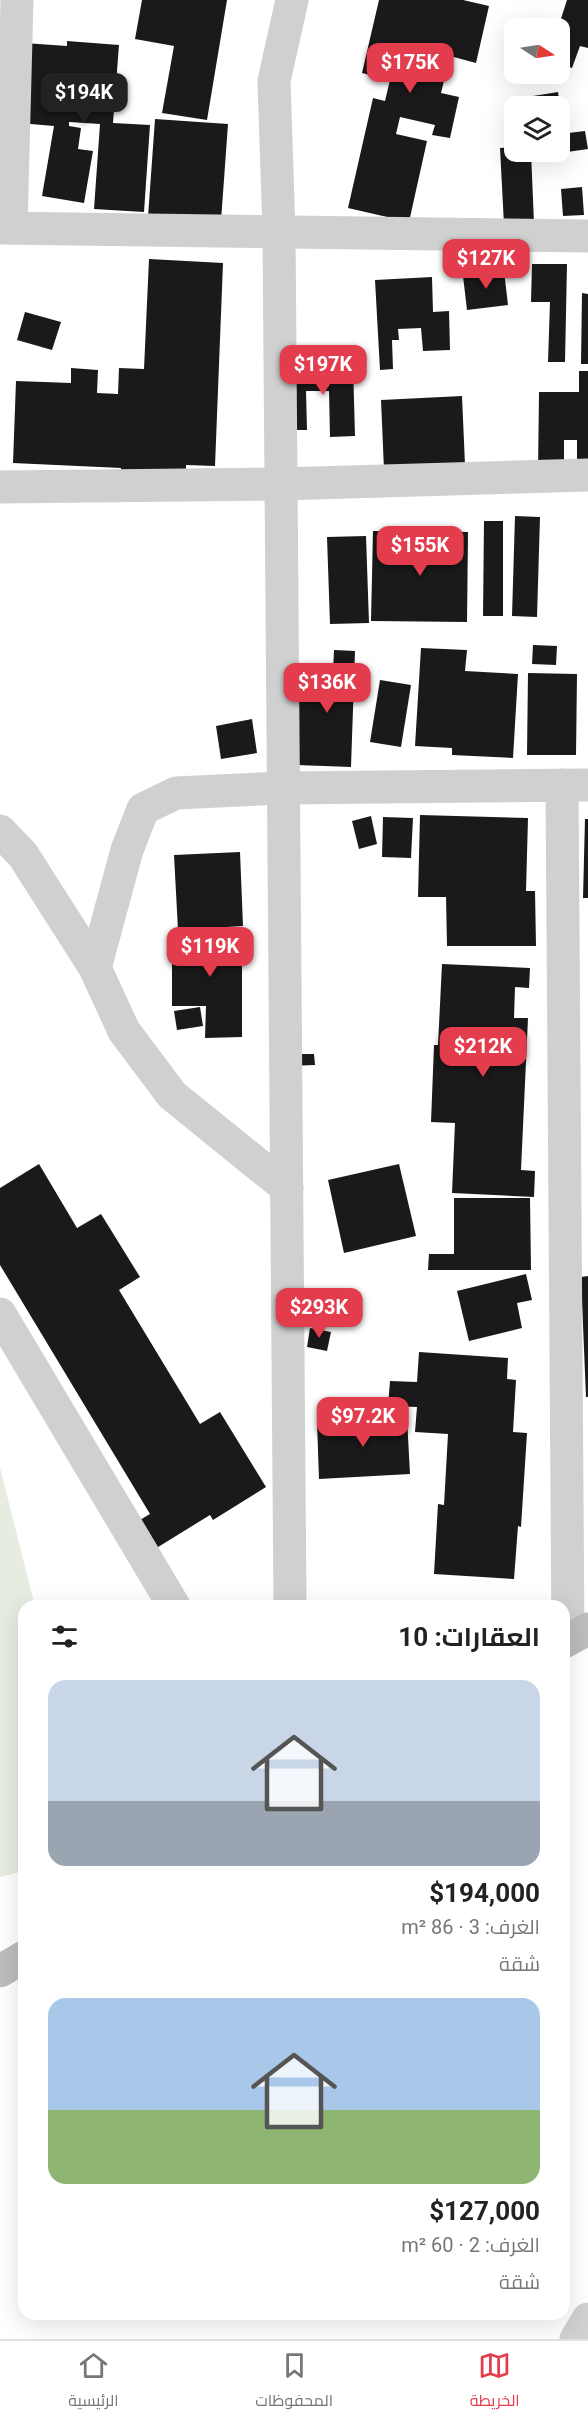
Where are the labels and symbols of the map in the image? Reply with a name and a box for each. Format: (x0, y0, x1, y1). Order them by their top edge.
north arrow (504, 18, 570, 84)
pin: $175K (368, 43, 452, 94)
pin: $194K (42, 73, 126, 124)
pin: $127K (444, 239, 528, 290)
pin: $197K (281, 345, 365, 396)
pin: $155K (378, 526, 462, 577)
pin: $136K (285, 663, 369, 714)
pin: $119K (168, 927, 252, 978)
pin: $212K (441, 1027, 525, 1078)
pin: $293K (277, 1288, 361, 1339)
pin: $97.2K (314, 1397, 412, 1448)

